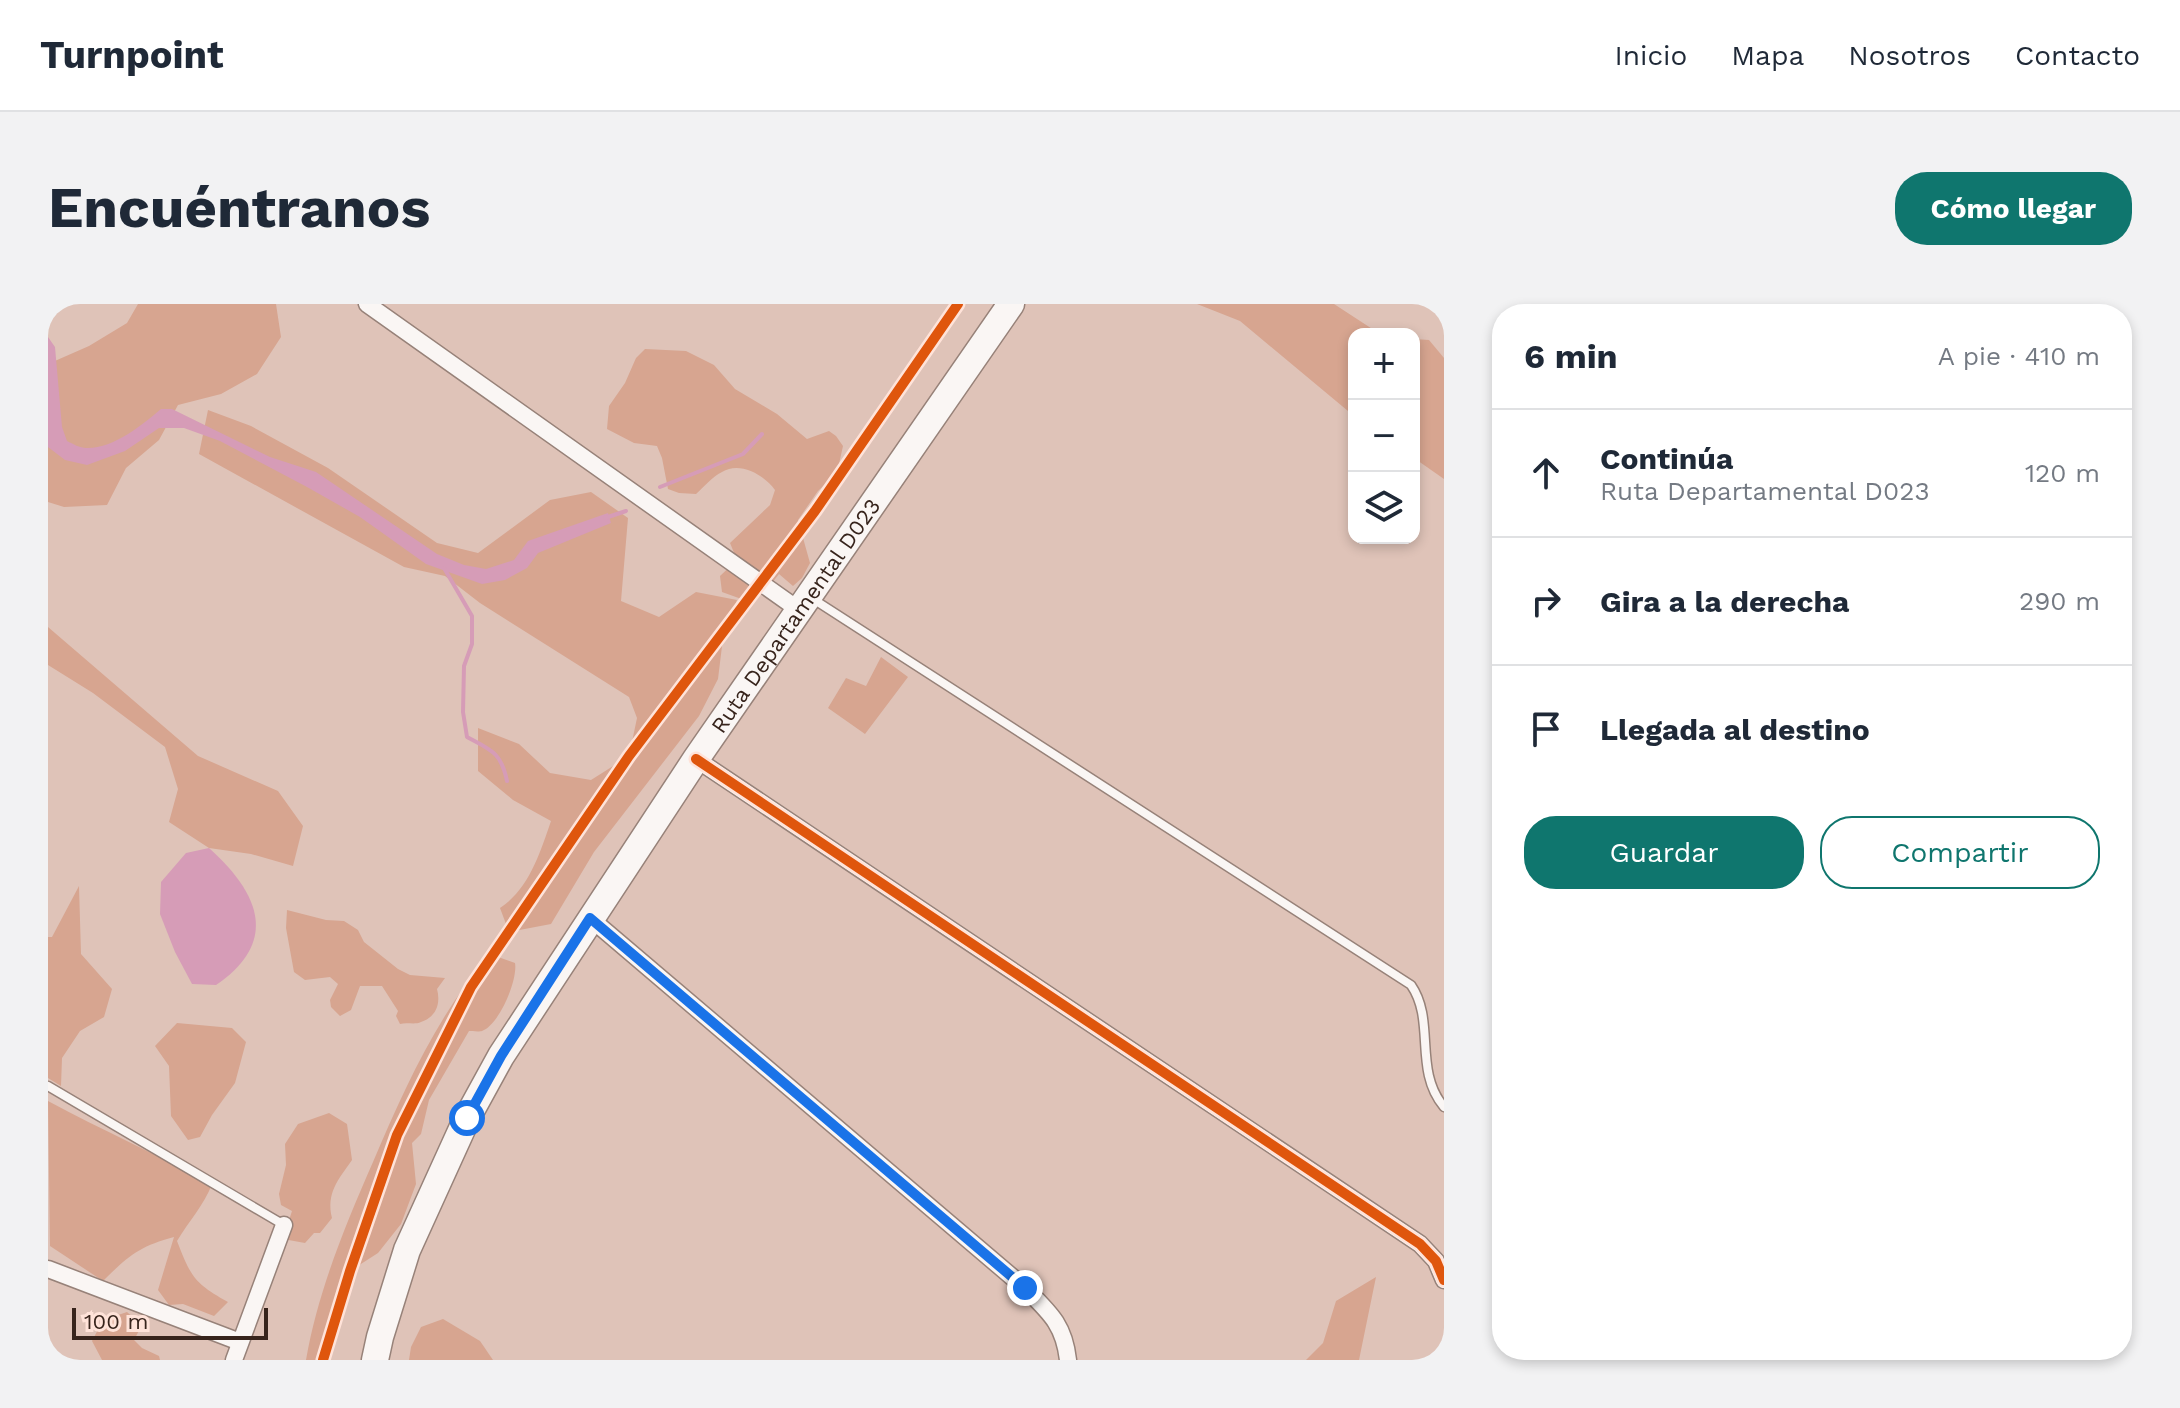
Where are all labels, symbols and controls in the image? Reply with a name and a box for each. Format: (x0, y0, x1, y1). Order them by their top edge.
text: Turnpoint (40, 33, 224, 77)
text: Inicio (1615, 39, 1687, 72)
text: Mapa (1731, 39, 1804, 72)
text: Nosotros (1848, 39, 1971, 72)
text: Contacto (2015, 39, 2140, 72)
button: Cómo llegar (1895, 172, 2132, 245)
text: Encuéntranos (48, 175, 430, 241)
map controls (1348, 328, 1420, 544)
button: + (1348, 328, 1420, 400)
text: 6 min (1524, 336, 1618, 376)
text: A pie · 410 m (1938, 341, 2100, 371)
button: − (1348, 400, 1420, 472)
text: Continúa (1600, 441, 1733, 476)
icon: ahead (1524, 451, 1568, 495)
text: 120 m (2025, 458, 2100, 488)
button: layers (1348, 472, 1420, 544)
text: Ruta Departamental D023 (1600, 476, 1930, 506)
street label: Ruta Departamental D023 (706, 494, 885, 737)
icon: right (1524, 579, 1568, 623)
text: Gira a la derecha (1600, 584, 1849, 619)
text: 290 m (2019, 586, 2100, 616)
icon: arrive (1524, 707, 1568, 751)
text: Llegada al destino (1600, 712, 1870, 747)
button: Guardar (1524, 816, 1804, 889)
button: Compartir (1820, 816, 2100, 889)
route start (449, 1100, 485, 1136)
route end (1007, 1270, 1043, 1306)
scale bar (72, 1304, 268, 1340)
text: 100 m (84, 1309, 148, 1334)

